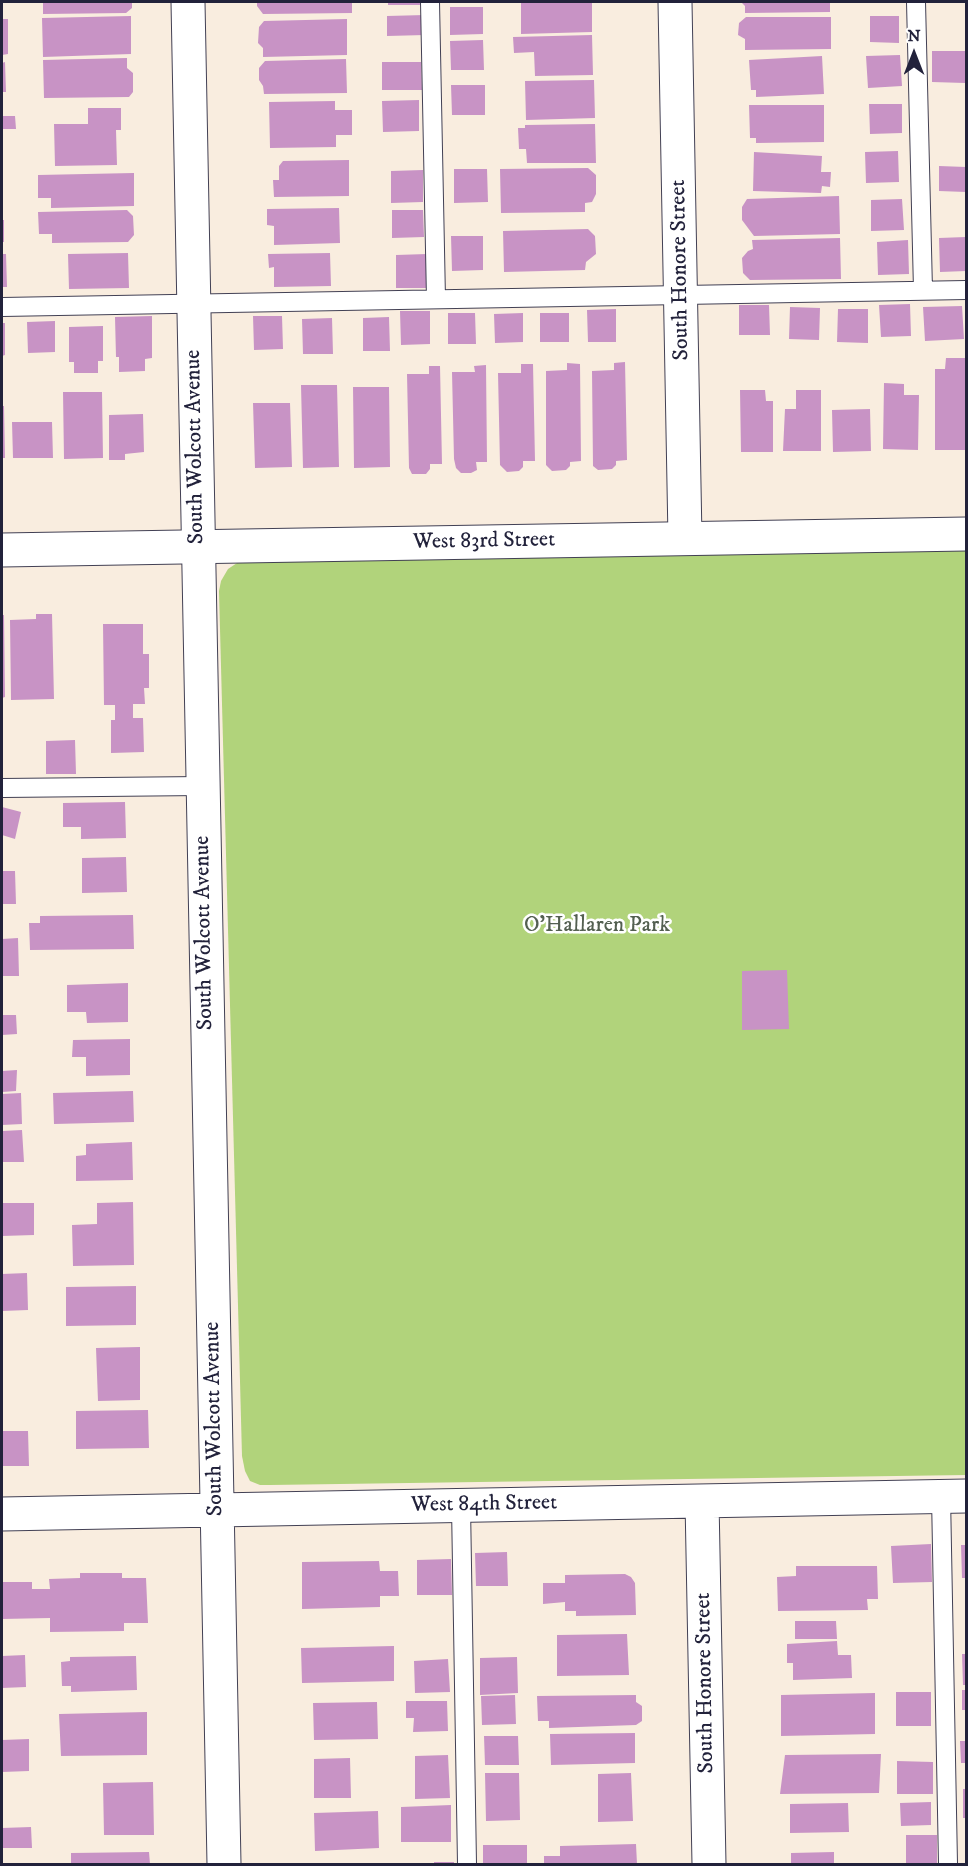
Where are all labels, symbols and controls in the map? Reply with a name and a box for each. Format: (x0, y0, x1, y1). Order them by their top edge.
north arrow (884, 24, 944, 84)
text: N (907, 26, 921, 46)
street label: South Honore Street (666, 179, 696, 361)
street label: South Wolcott Avenue (181, 349, 211, 545)
street label: West 83rd Street (413, 528, 555, 556)
street label: South Wolcott Avenue (190, 835, 220, 1031)
park label: O'Hallaren Park (524, 913, 670, 939)
street label: South Wolcott Avenue (200, 1321, 230, 1517)
street label: West 84th Street (411, 1491, 557, 1519)
street label: South Honore Street (691, 1592, 721, 1774)

